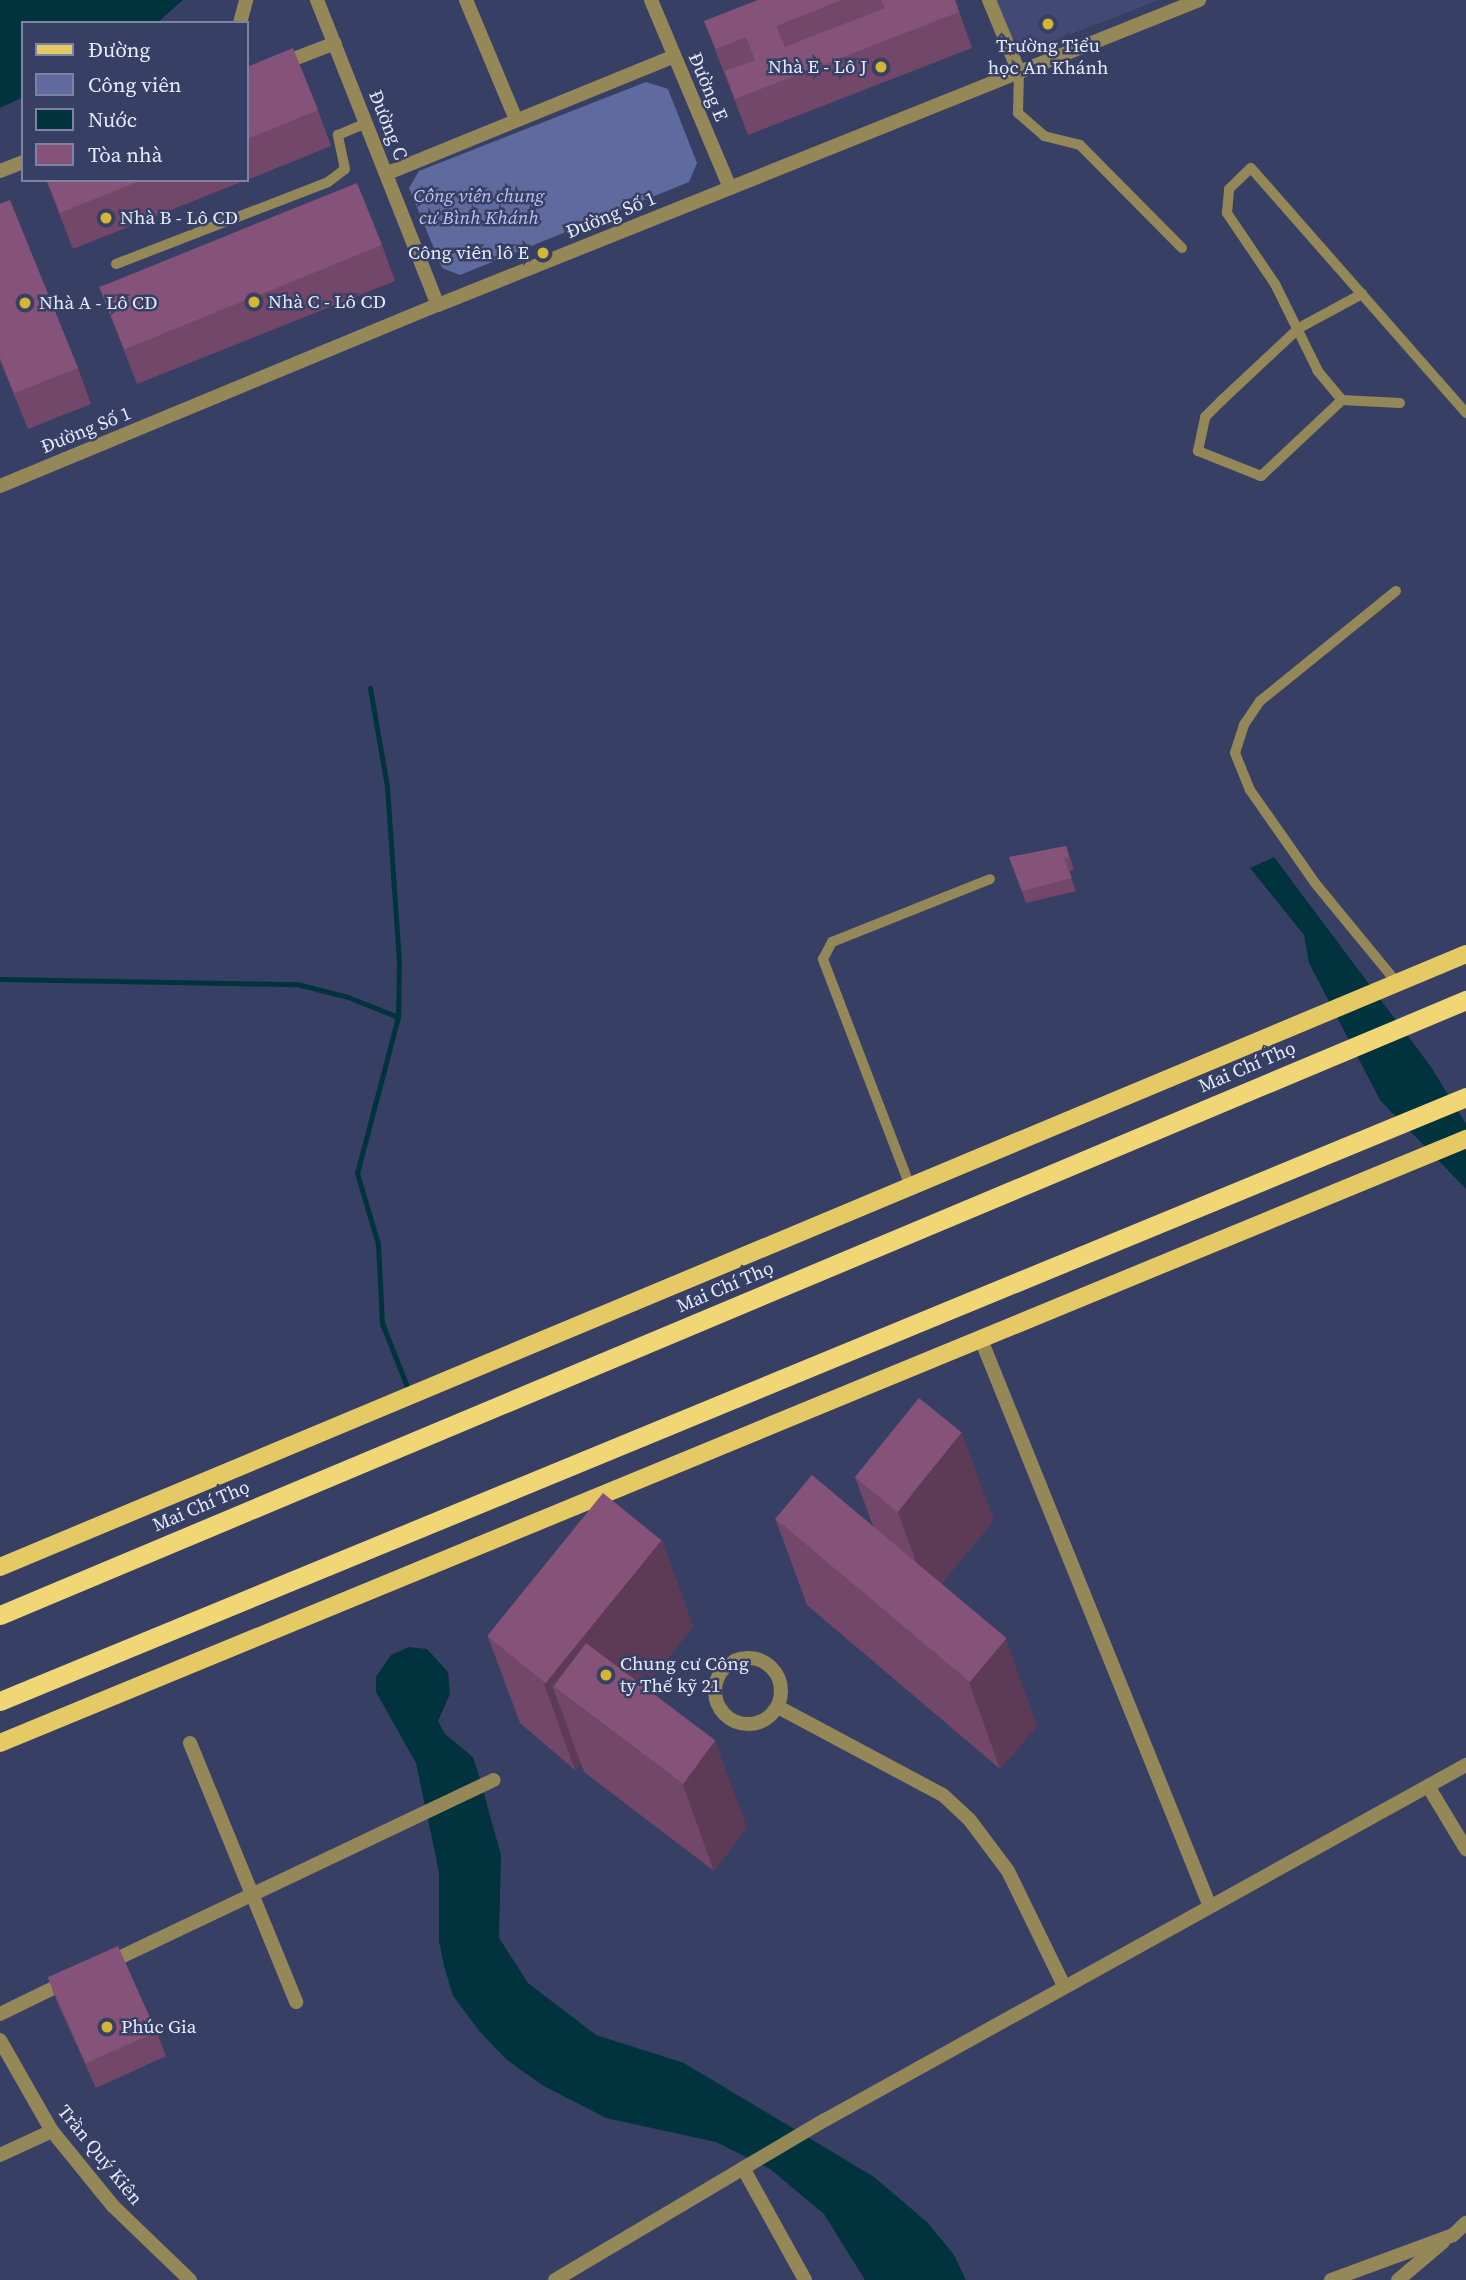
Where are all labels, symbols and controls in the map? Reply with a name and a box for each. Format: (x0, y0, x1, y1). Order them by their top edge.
marker: Trường Tiểu học An Khánh (1040, 16, 1056, 32)
legend (21, 21, 248, 182)
text: Đường (88, 35, 150, 64)
place label: Trường Tiểu học An Khánh (988, 35, 1108, 79)
street label: Đường E (683, 49, 733, 125)
place label: Nhà E - Lô J (768, 56, 867, 78)
marker: Nhà E - Lô J (873, 59, 889, 75)
text: Công viên (88, 70, 182, 99)
street label: Đường C (364, 87, 412, 163)
text: Nước (88, 105, 137, 134)
text: Tòa nhà (88, 140, 162, 169)
park label: Công viên chung cư Bình Khánh (413, 185, 545, 229)
street label: Đường Số 1 (563, 187, 659, 243)
place label: Nhà B - Lô CD (120, 207, 238, 229)
marker: Nhà B - Lô CD (98, 210, 114, 226)
place label: Công viên lô E (408, 242, 529, 264)
marker: Công viên lô E (535, 245, 551, 261)
place label: Nhà C - Lô CD (268, 291, 386, 313)
place label: Nhà A - Lô CD (39, 292, 158, 314)
marker: Nhà C - Lô CD (246, 294, 262, 310)
marker: Nhà A - Lô CD (17, 295, 33, 311)
street label: Đường Số 1 (38, 402, 134, 458)
street label: Mai Chí Thọ (1195, 1036, 1299, 1098)
street label: Mai Chí Thọ (673, 1256, 777, 1318)
street label: Mai Chí Thọ (149, 1475, 253, 1537)
place label: Chung cư Công ty Thế kỹ 21 (620, 1653, 749, 1697)
marker: Chung cư Công ty Thế kỹ 21 (598, 1667, 614, 1683)
place label: Phúc Gia (121, 2016, 196, 2038)
marker: Phúc Gia (99, 2019, 115, 2035)
street label: Trần Quý Kiên (53, 2100, 147, 2210)

